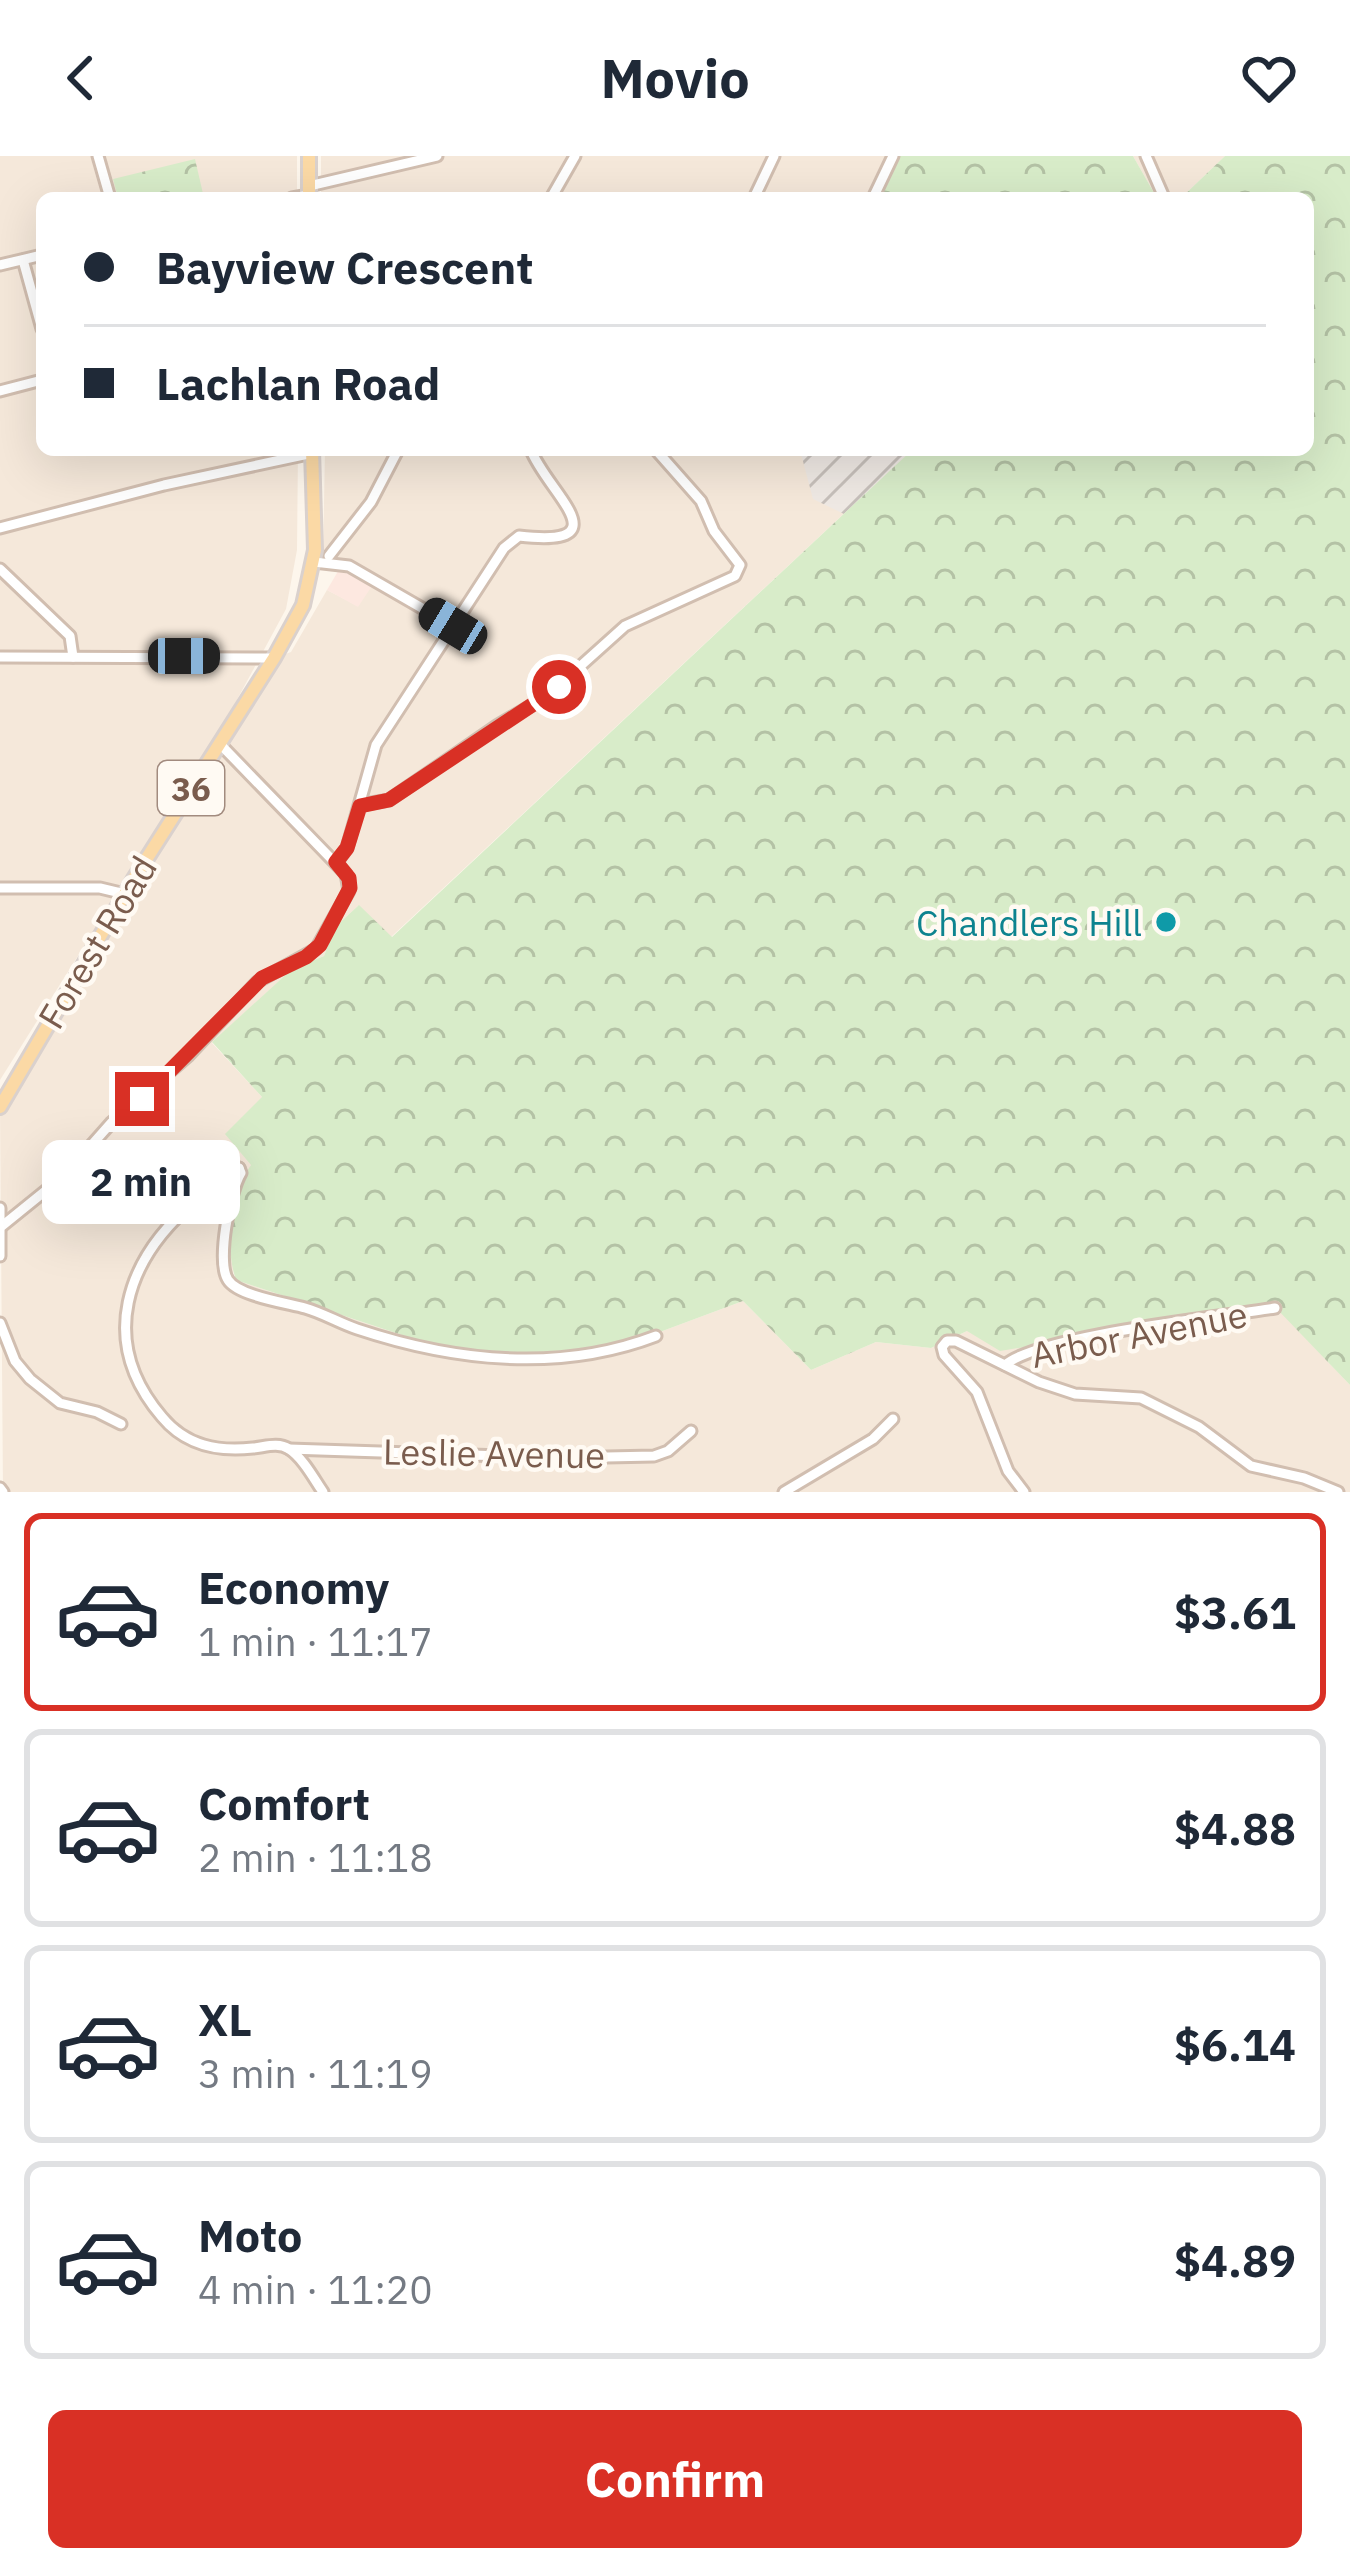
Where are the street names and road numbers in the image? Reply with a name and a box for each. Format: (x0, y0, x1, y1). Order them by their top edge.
road number: 36 (158, 761, 224, 815)
street label: Forest Road (27, 847, 167, 1037)
street label: Arbor Avenue (1027, 1290, 1251, 1378)
street label: Leslie Avenue (382, 1428, 606, 1478)

